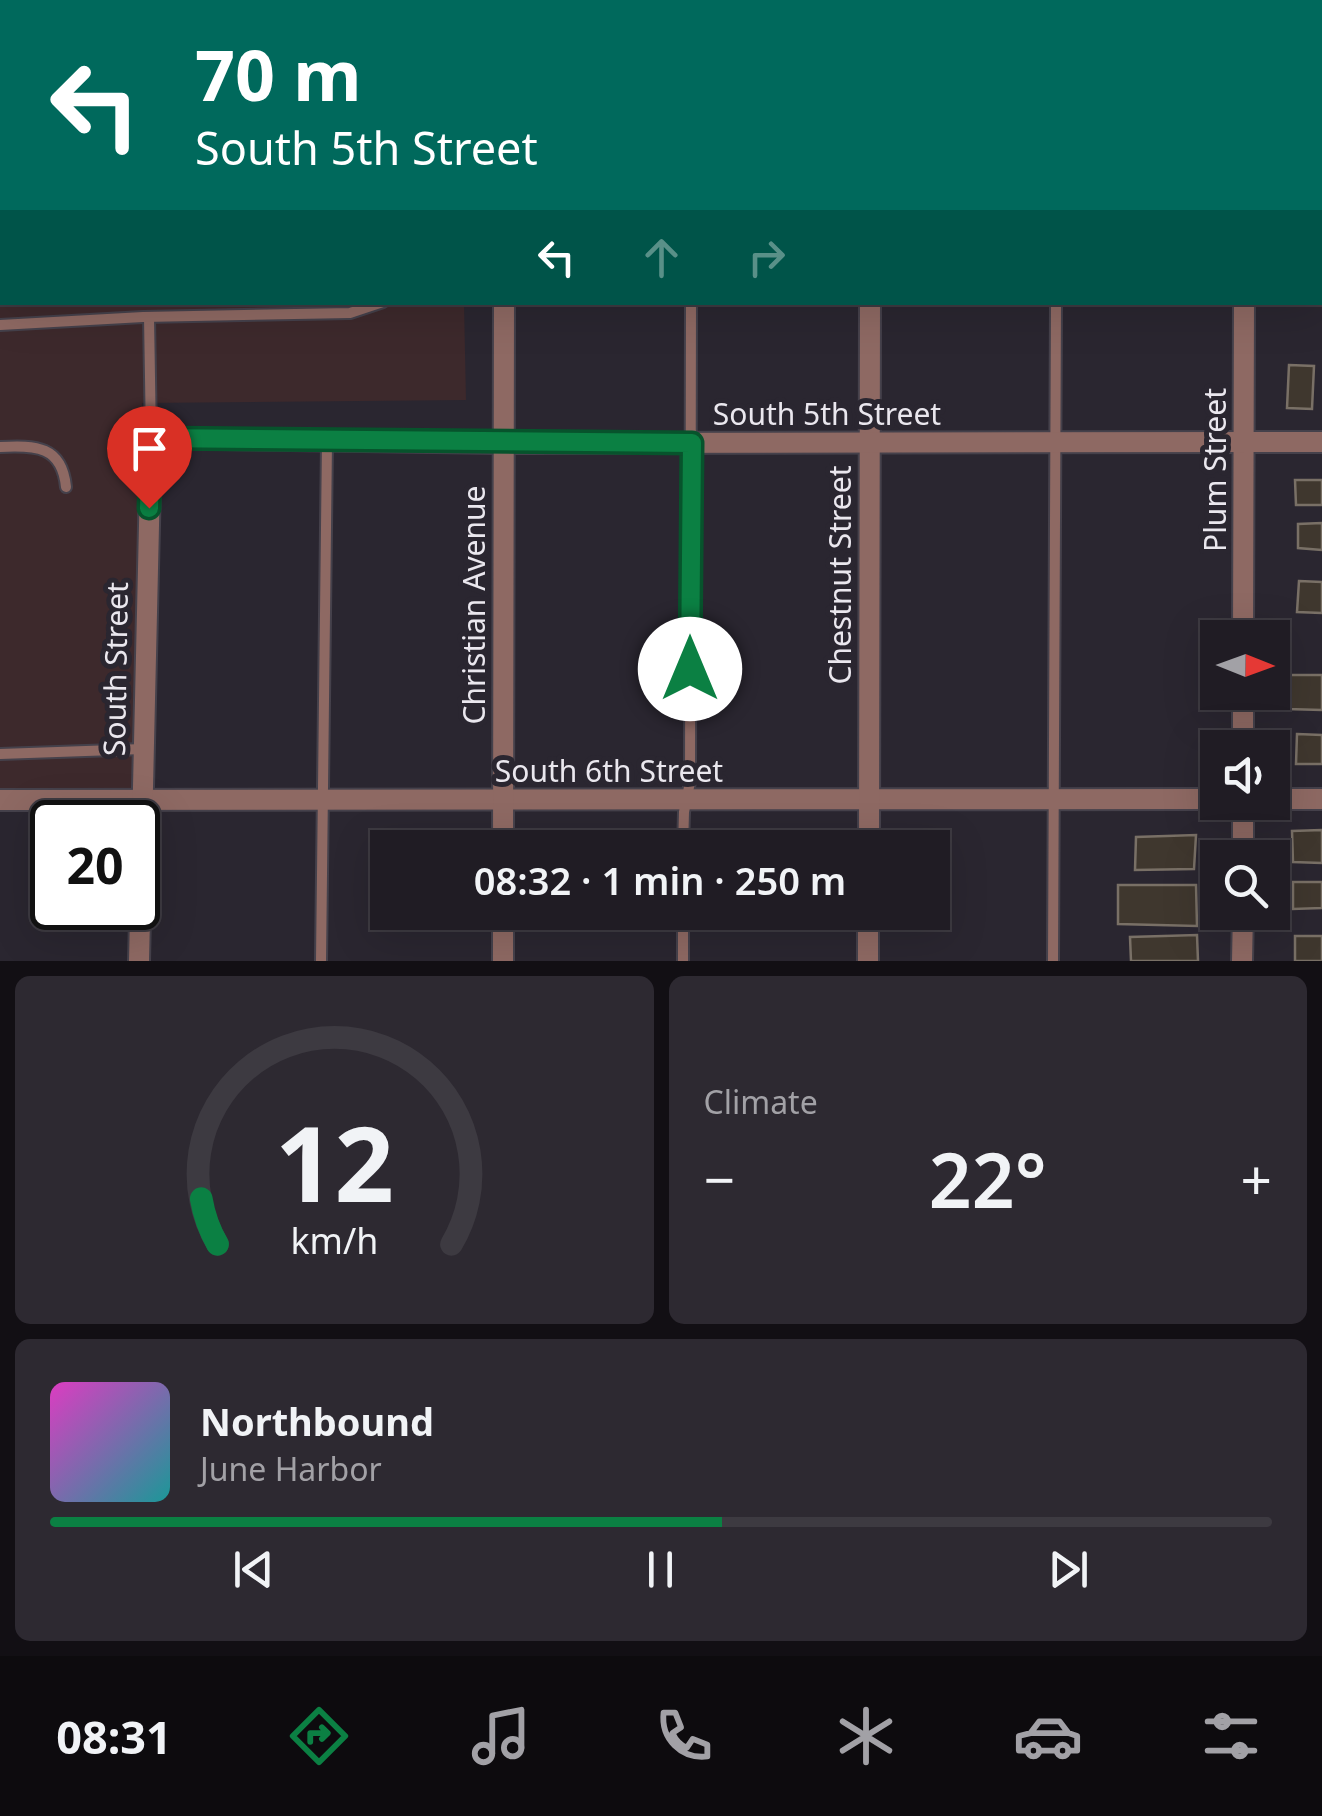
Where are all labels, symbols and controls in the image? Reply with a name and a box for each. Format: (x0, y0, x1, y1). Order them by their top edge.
text: 70 m (195, 26, 362, 122)
icon: left (30, 40, 160, 170)
text: South 5th Street (195, 117, 538, 178)
icon: left (529, 230, 584, 285)
icon: ahead (634, 230, 689, 285)
icon: right (739, 230, 794, 285)
street label: Plum Street (1194, 388, 1235, 552)
street label: South 5th Street (713, 393, 941, 434)
pin (107, 406, 192, 509)
icon: arrive (122, 421, 177, 476)
street label: Chestnut Street (819, 465, 860, 685)
street label: Christian Avenue (453, 485, 494, 725)
street label: South Street (93, 581, 137, 756)
position arrow (638, 617, 742, 721)
north arrow (1200, 620, 1290, 710)
map controls (1200, 620, 1290, 930)
button: sound (1200, 730, 1290, 820)
street label: South 6th Street (495, 750, 723, 791)
speed limit sign: 20 (30, 800, 160, 930)
button: search (1200, 840, 1290, 930)
text: 08:32 · 1 min · 250 m (474, 854, 846, 906)
text: Climate (704, 1080, 818, 1123)
text: 12 (275, 1091, 394, 1232)
text: 22° (929, 1128, 1047, 1230)
text: − (704, 1141, 735, 1216)
text: + (1241, 1141, 1272, 1216)
text: km/h (290, 1216, 378, 1264)
text: Northbound (200, 1395, 434, 1447)
text: June Harbor (200, 1447, 382, 1490)
icon: previous (226, 1542, 281, 1597)
icon: pause (633, 1542, 688, 1597)
icon: next (1041, 1542, 1096, 1597)
icon: directions (284, 1701, 354, 1771)
icon: music (466, 1701, 536, 1771)
icon: phone (649, 1701, 719, 1771)
icon: climate (831, 1701, 901, 1771)
icon: car (1013, 1701, 1083, 1771)
icon: filters (1196, 1701, 1266, 1771)
text: 08:31 (56, 1706, 172, 1767)

